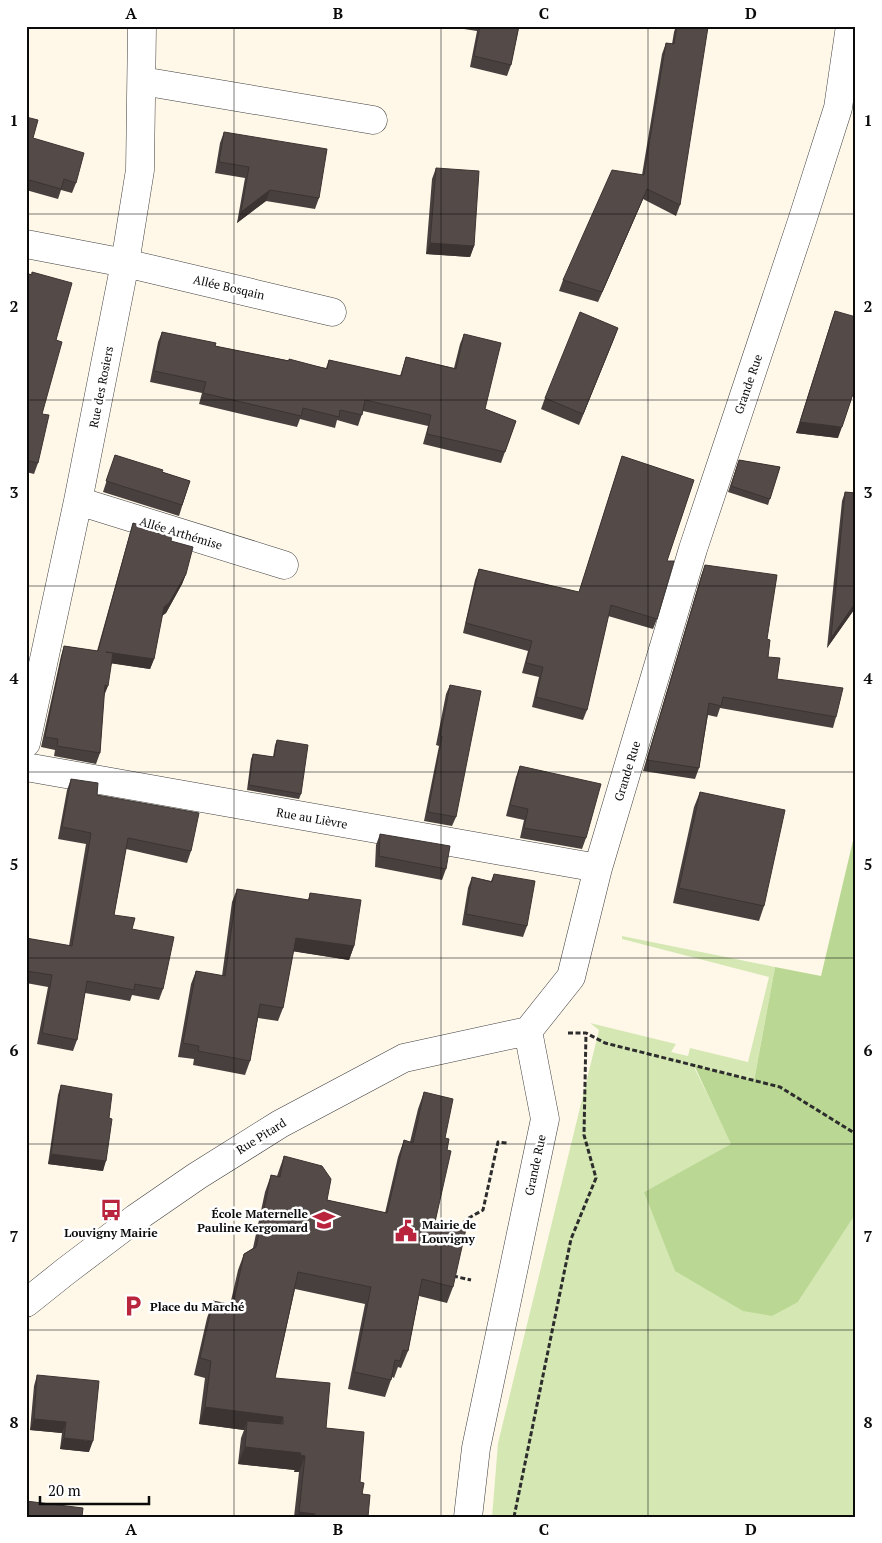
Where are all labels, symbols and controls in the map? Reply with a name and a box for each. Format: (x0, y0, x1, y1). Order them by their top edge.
text: A (125, 2, 137, 24)
text: B (333, 2, 343, 24)
text: C (539, 2, 549, 24)
text: D (745, 2, 757, 24)
text: 1 (9, 109, 19, 131)
text: 1 (863, 109, 873, 131)
street label: Allée Bosqain (192, 271, 266, 303)
text: 2 (9, 295, 19, 317)
text: 2 (863, 295, 873, 317)
street label: Rue des Rosiers (86, 345, 116, 429)
street label: Grande Rue (731, 352, 765, 416)
text: 3 (9, 481, 19, 503)
text: 3 (863, 481, 873, 503)
street label: Allée Arthémise (138, 513, 224, 553)
text: 4 (9, 667, 19, 689)
text: 4 (863, 667, 873, 689)
street label: Grande Rue (611, 739, 643, 803)
street label: Rue au Lièvre (275, 804, 349, 832)
text: 5 (9, 853, 19, 875)
text: 5 (863, 853, 873, 875)
text: 6 (9, 1039, 19, 1061)
text: 6 (863, 1039, 873, 1061)
street label: Rue Pitard (233, 1115, 289, 1157)
street label: Grande Rue (521, 1133, 549, 1197)
bus stop icon: Louvigny Mairie (98, 1197, 124, 1223)
place label: École Maternelle Pauline Kergomard (197, 1206, 309, 1235)
school or university icon: École Maternelle Pauline Kergomard (311, 1207, 337, 1233)
place label: Mairie de Louvigny (422, 1217, 477, 1246)
public building icon: Mairie de Louvigny (393, 1218, 419, 1244)
text: 7 (9, 1225, 19, 1247)
place label: Louvigny Mairie (64, 1225, 158, 1240)
text: 7 (863, 1225, 873, 1247)
parking icon: Place du Marché (120, 1293, 146, 1319)
place label: Place du Marché (150, 1299, 245, 1314)
text: 8 (9, 1411, 19, 1433)
text: 8 (863, 1411, 873, 1433)
scale bar (40, 1473, 149, 1505)
text: 20 m (48, 1480, 81, 1500)
text: A (125, 1518, 137, 1540)
text: B (333, 1518, 343, 1540)
text: C (539, 1518, 549, 1540)
text: D (745, 1518, 757, 1540)

